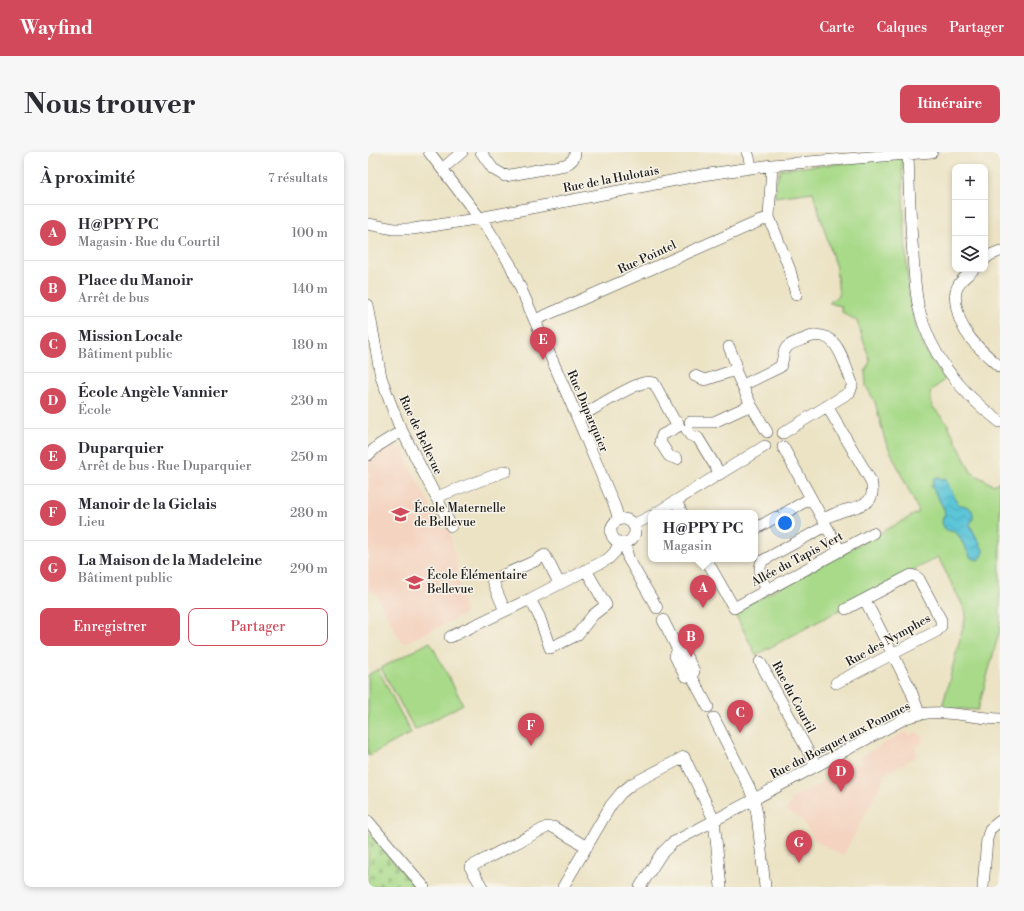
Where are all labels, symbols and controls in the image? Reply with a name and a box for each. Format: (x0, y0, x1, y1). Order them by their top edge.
text: Wayfind (20, 16, 93, 40)
text: Carte (819, 19, 854, 37)
text: Calques (876, 19, 927, 37)
text: Partager (949, 19, 1004, 37)
button: Itinéraire (900, 85, 1000, 123)
text: Nous trouver (24, 87, 196, 122)
street label: Rue de la Hulotais (562, 163, 660, 196)
map controls (952, 164, 988, 272)
button: + (952, 164, 988, 200)
text: À proximité (40, 167, 135, 189)
text: 7 résultats (268, 170, 328, 186)
button: − (952, 200, 988, 236)
text: H@PPY PC (78, 215, 158, 234)
text: A (48, 225, 58, 241)
text: 100 m (292, 225, 328, 241)
text: Magasin · Rue du Courtil (78, 234, 220, 250)
button: layers (952, 236, 988, 272)
street label: Rue Pointel (616, 237, 679, 277)
text: Place du Manoir (78, 271, 193, 290)
text: B (48, 281, 58, 297)
text: 140 m (292, 281, 328, 297)
text: Arrêt de bus (78, 290, 149, 306)
text: Mission Locale (78, 327, 183, 346)
pin: E (530, 327, 556, 360)
text: C (48, 337, 58, 353)
text: 180 m (292, 337, 328, 353)
text: Bâtiment public (78, 346, 173, 362)
street label: Rue Duparquier (564, 368, 612, 454)
text: École Angèle Vannier (78, 383, 228, 402)
text: D (48, 393, 58, 409)
text: 230 m (291, 393, 328, 409)
street label: Rue de Bellevue (396, 393, 445, 477)
text: École (78, 402, 111, 418)
text: Duparquier (78, 439, 164, 458)
text: E (48, 449, 58, 465)
text: 250 m (291, 449, 328, 465)
text: Arrêt de bus · Rue Duparquier (78, 458, 251, 474)
text: Manoir de la Giclais (78, 495, 217, 514)
place label: École Maternelle de Bellevue (414, 499, 506, 530)
text: F (48, 505, 58, 521)
text: 280 m (290, 505, 328, 521)
school or university icon: École Maternelle de Bellevue (391, 505, 411, 525)
popup (648, 510, 758, 562)
your location (775, 513, 795, 533)
text: Lieu (78, 514, 105, 530)
text: H@PPY PC (663, 519, 743, 538)
street label: Allée du Tapis Vert (748, 529, 846, 590)
text: Magasin (663, 538, 712, 554)
text: La Maison de la Madeleine (78, 551, 262, 570)
text: G (48, 561, 58, 577)
text: 290 m (290, 561, 328, 577)
place label: École Élémentaire Bellevue (426, 566, 527, 597)
text: Bâtiment public (78, 570, 173, 586)
school or university icon: École Élémentaire Bellevue (404, 572, 424, 592)
pin: A (690, 575, 716, 608)
button: Enregistrer (40, 608, 180, 646)
button: Partager (188, 608, 328, 646)
street label: Rue des Nymphes (843, 611, 933, 670)
pin: B (678, 624, 704, 657)
street label: Rue du Courtil (768, 659, 819, 736)
street label: Rue du Bosquet aux Pommes (768, 699, 913, 782)
pin: C (727, 700, 753, 733)
pin: F (518, 713, 544, 746)
pin: D (828, 759, 854, 792)
pin: G (786, 830, 812, 863)

